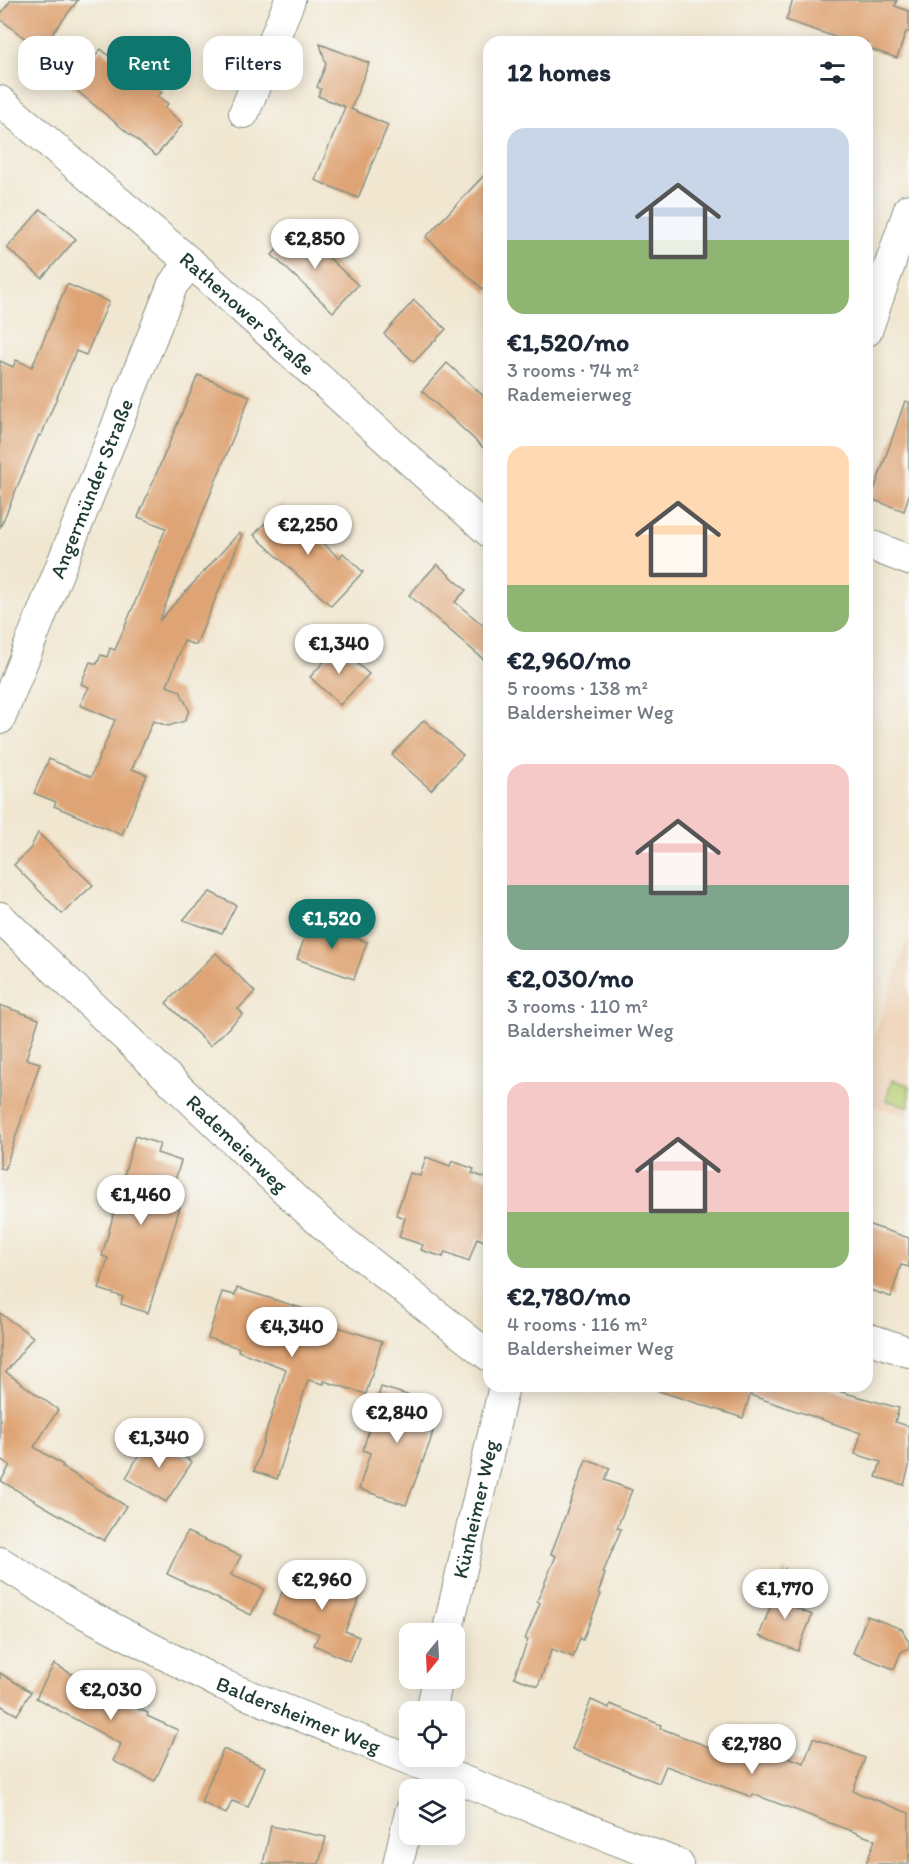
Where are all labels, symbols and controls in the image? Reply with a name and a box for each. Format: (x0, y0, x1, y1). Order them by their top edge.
chip: Buy (18, 36, 95, 90)
chip: Rent (107, 36, 191, 90)
chip: Filters (203, 36, 303, 90)
text: 12 homes (507, 56, 611, 88)
icon: filters (816, 56, 849, 89)
icon: home (624, 167, 732, 275)
pin: €2,850 (266, 219, 364, 270)
text: €2,850 (285, 226, 345, 250)
street label: Rathenower Straße (175, 246, 320, 380)
text: €1,520/mo (507, 326, 629, 358)
text: 3 rooms · 74 m² (507, 358, 639, 382)
text: Rademeierweg (507, 382, 632, 406)
street label: Angermünder Straße (44, 395, 138, 582)
icon: home (624, 485, 732, 593)
pin: €2,250 (259, 505, 357, 556)
text: €2,250 (278, 512, 338, 536)
pin: €1,340 (290, 624, 388, 675)
text: €1,340 (309, 631, 369, 655)
text: €2,960/mo (507, 644, 631, 676)
text: 5 rooms · 138 m² (507, 676, 648, 700)
text: Baldersheimer Weg (507, 700, 674, 724)
icon: home (624, 803, 732, 911)
pin: €1,520 (283, 899, 381, 950)
text: €1,520 (303, 906, 361, 930)
text: €2,030/mo (507, 962, 634, 994)
text: 3 rooms · 110 m² (507, 994, 648, 1018)
text: Baldersheimer Weg (507, 1018, 674, 1042)
street label: Rademeierweg (181, 1089, 294, 1198)
icon: home (624, 1121, 732, 1229)
pin: €1,460 (92, 1175, 190, 1226)
text: €1,460 (111, 1182, 171, 1206)
text: €2,780/mo (507, 1280, 631, 1312)
pin: €4,340 (243, 1307, 341, 1358)
text: 4 rooms · 116 m² (507, 1312, 647, 1336)
text: €4,340 (260, 1314, 324, 1338)
text: Baldersheimer Weg (507, 1336, 674, 1360)
pin: €2,840 (348, 1393, 446, 1444)
text: €2,840 (366, 1400, 428, 1424)
pin: €1,340 (110, 1418, 208, 1469)
text: €1,340 (129, 1425, 189, 1449)
street label: Künheimer Weg (447, 1437, 503, 1581)
pin: €2,960 (273, 1560, 371, 1611)
text: €2,960 (292, 1567, 352, 1591)
pin: €1,770 (736, 1569, 834, 1620)
text: €1,770 (756, 1576, 814, 1600)
north arrow (399, 1623, 465, 1689)
map controls (399, 1623, 465, 1845)
pin: €2,030 (62, 1670, 160, 1721)
street label: Baldersheimer Weg (213, 1670, 385, 1759)
text: €2,030 (80, 1677, 142, 1701)
button: locate (399, 1701, 465, 1767)
pin: €2,780 (703, 1724, 801, 1775)
text: €2,780 (722, 1731, 782, 1755)
button: layers (399, 1779, 465, 1845)

